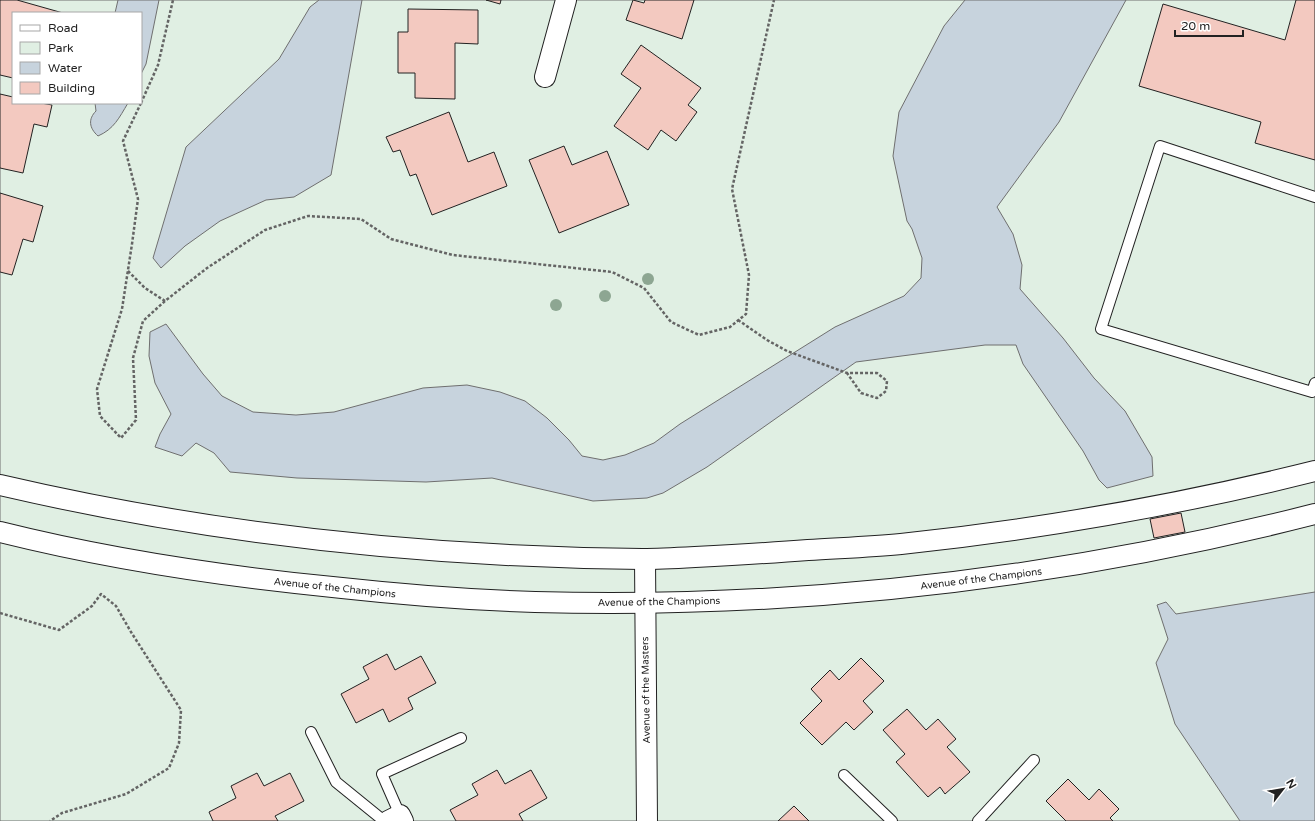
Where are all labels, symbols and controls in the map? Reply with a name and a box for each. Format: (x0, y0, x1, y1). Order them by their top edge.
legend (12, 12, 142, 104)
scale bar (1175, 12, 1243, 38)
text: 20 m (1181, 19, 1210, 33)
text: Road (48, 21, 78, 35)
text: Park (48, 41, 74, 55)
text: Water (48, 61, 83, 75)
text: Building (48, 81, 95, 95)
street label: Avenue of the Champions (920, 566, 1043, 592)
street label: Avenue of the Champions (273, 576, 397, 600)
street label: Avenue of the Champions (598, 595, 721, 609)
street label: Avenue of the Masters (639, 636, 653, 744)
north arrow (1263, 769, 1303, 809)
text: N (1283, 777, 1299, 791)

